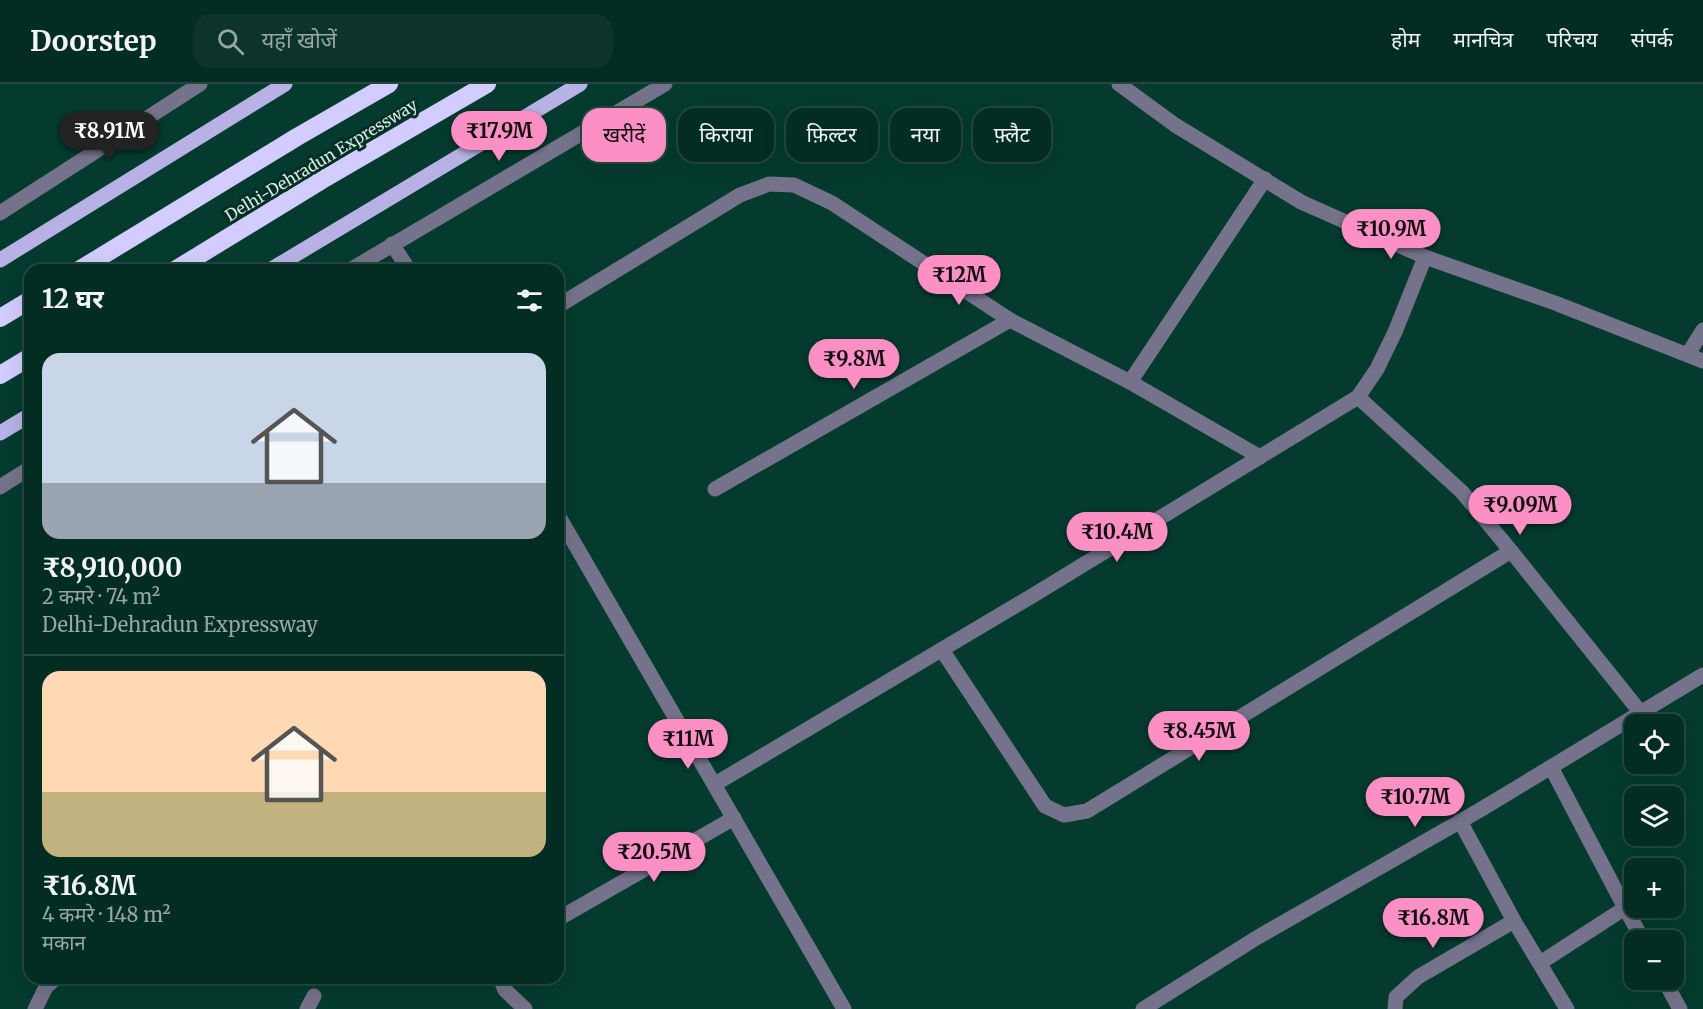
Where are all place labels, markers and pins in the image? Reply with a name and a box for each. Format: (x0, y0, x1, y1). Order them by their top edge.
pin: ₹8.91M (60, 111, 158, 162)
pin: ₹17.9M (450, 111, 548, 162)
pin: ₹10.9M (1342, 209, 1440, 260)
pin: ₹12M (923, 255, 995, 306)
pin: ₹9.8M (812, 339, 896, 390)
pin: ₹9.09M (1471, 485, 1569, 536)
pin: ₹10.4M (1068, 512, 1166, 563)
pin: ₹8.45M (1150, 711, 1248, 762)
pin: ₹11M (652, 719, 724, 770)
pin: ₹10.7M (1366, 777, 1464, 828)
pin: ₹20.5M (605, 832, 703, 883)
pin: ₹16.8M (1384, 898, 1482, 949)

